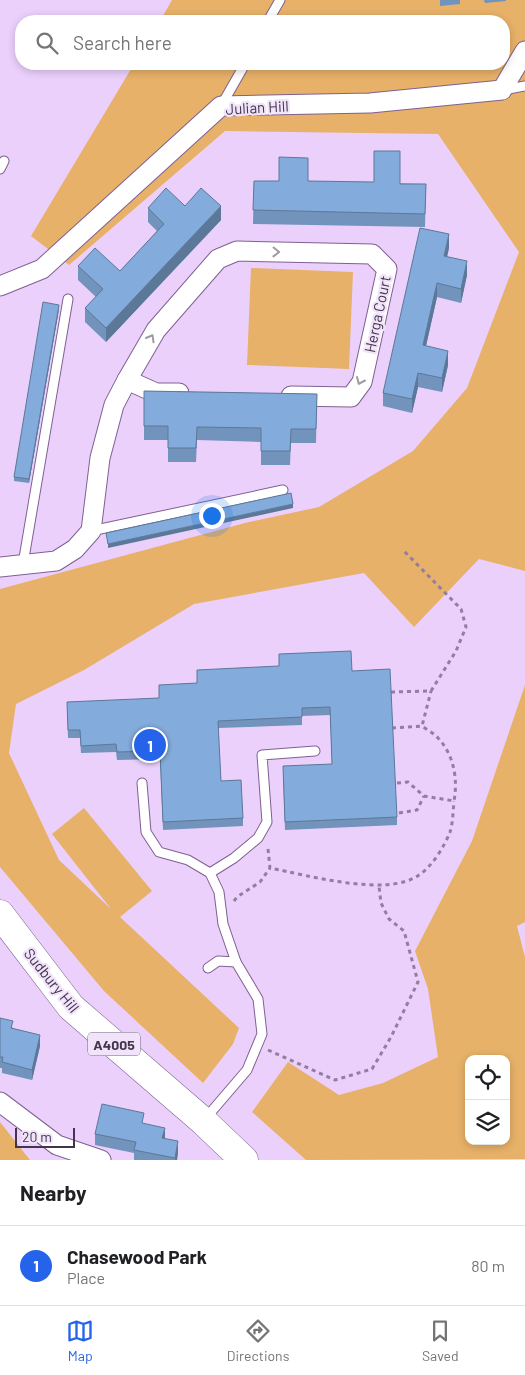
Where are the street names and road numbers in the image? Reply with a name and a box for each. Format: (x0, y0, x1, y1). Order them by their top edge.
street label: Julian Hill (225, 96, 289, 118)
street label: Herga Court (360, 274, 394, 354)
street label: Sudbury Hill (21, 944, 83, 1016)
road number: A4005 (88, 1032, 140, 1056)

